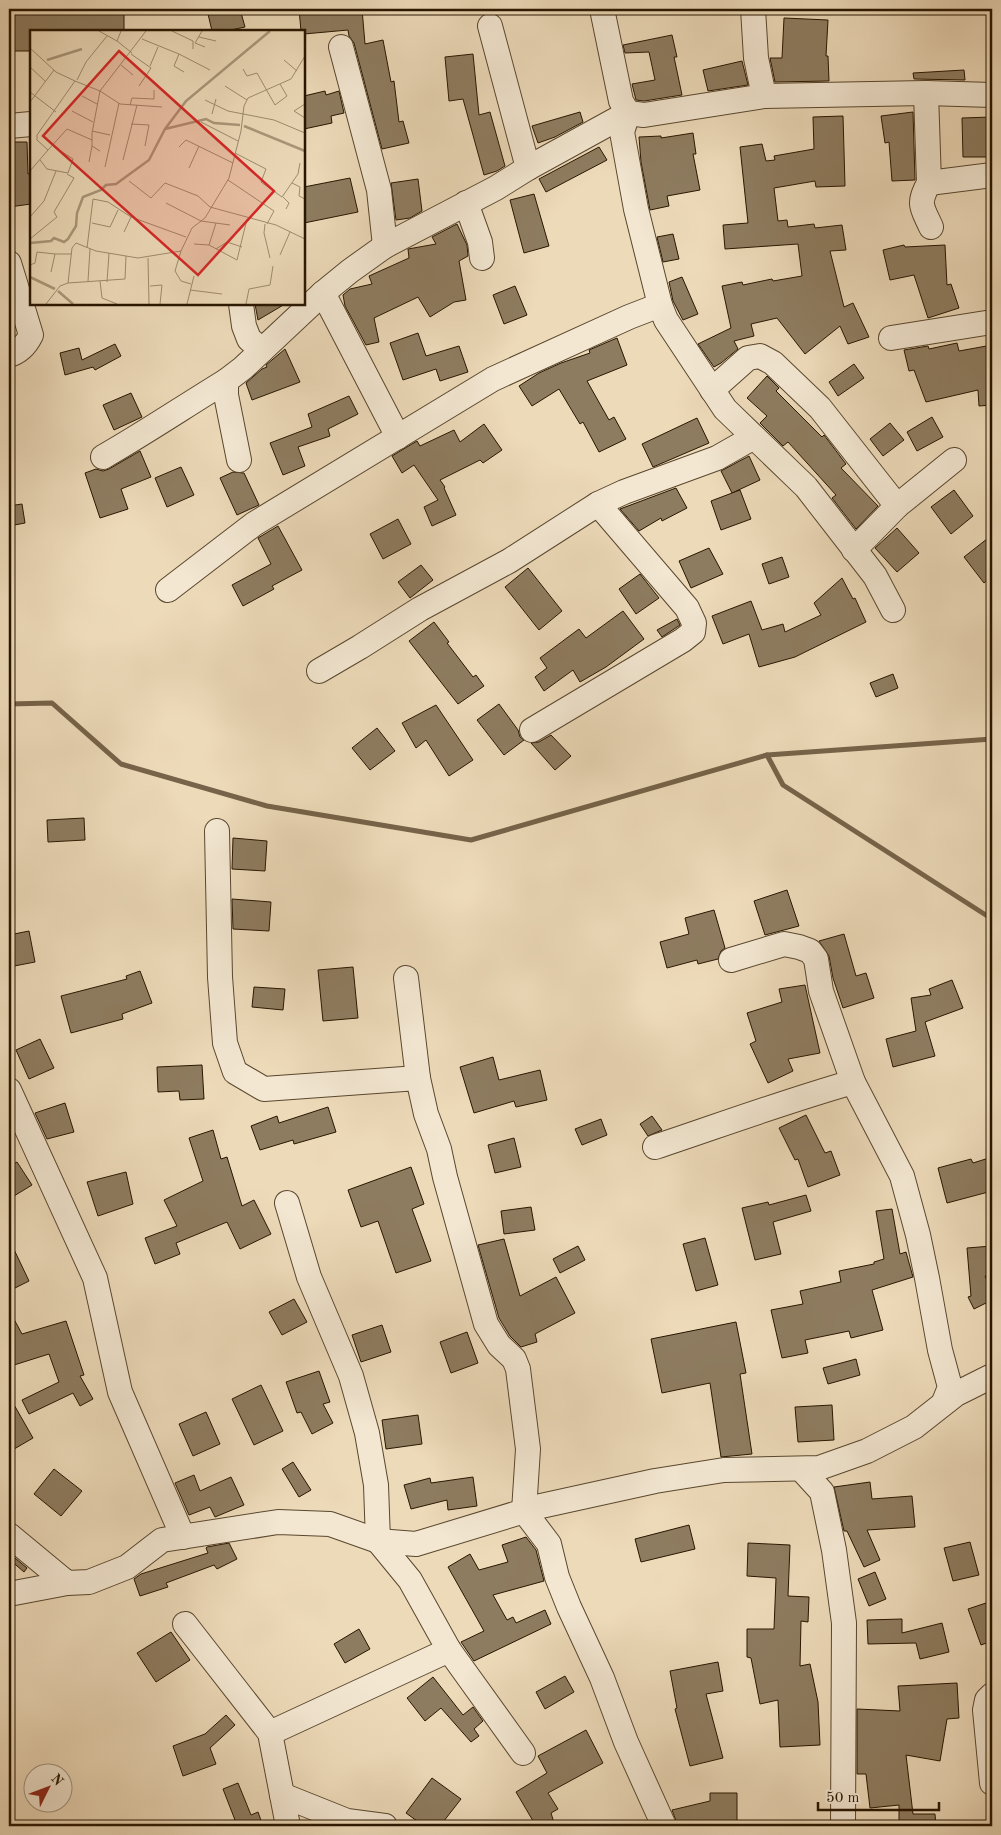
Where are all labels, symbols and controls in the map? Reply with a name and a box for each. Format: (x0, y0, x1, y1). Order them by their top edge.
inset map (30, 30, 305, 305)
north arrow (22, 1762, 72, 1812)
text: N (48, 1771, 66, 1789)
scale bar (818, 1780, 940, 1812)
text: 50 m (826, 1791, 860, 1806)

